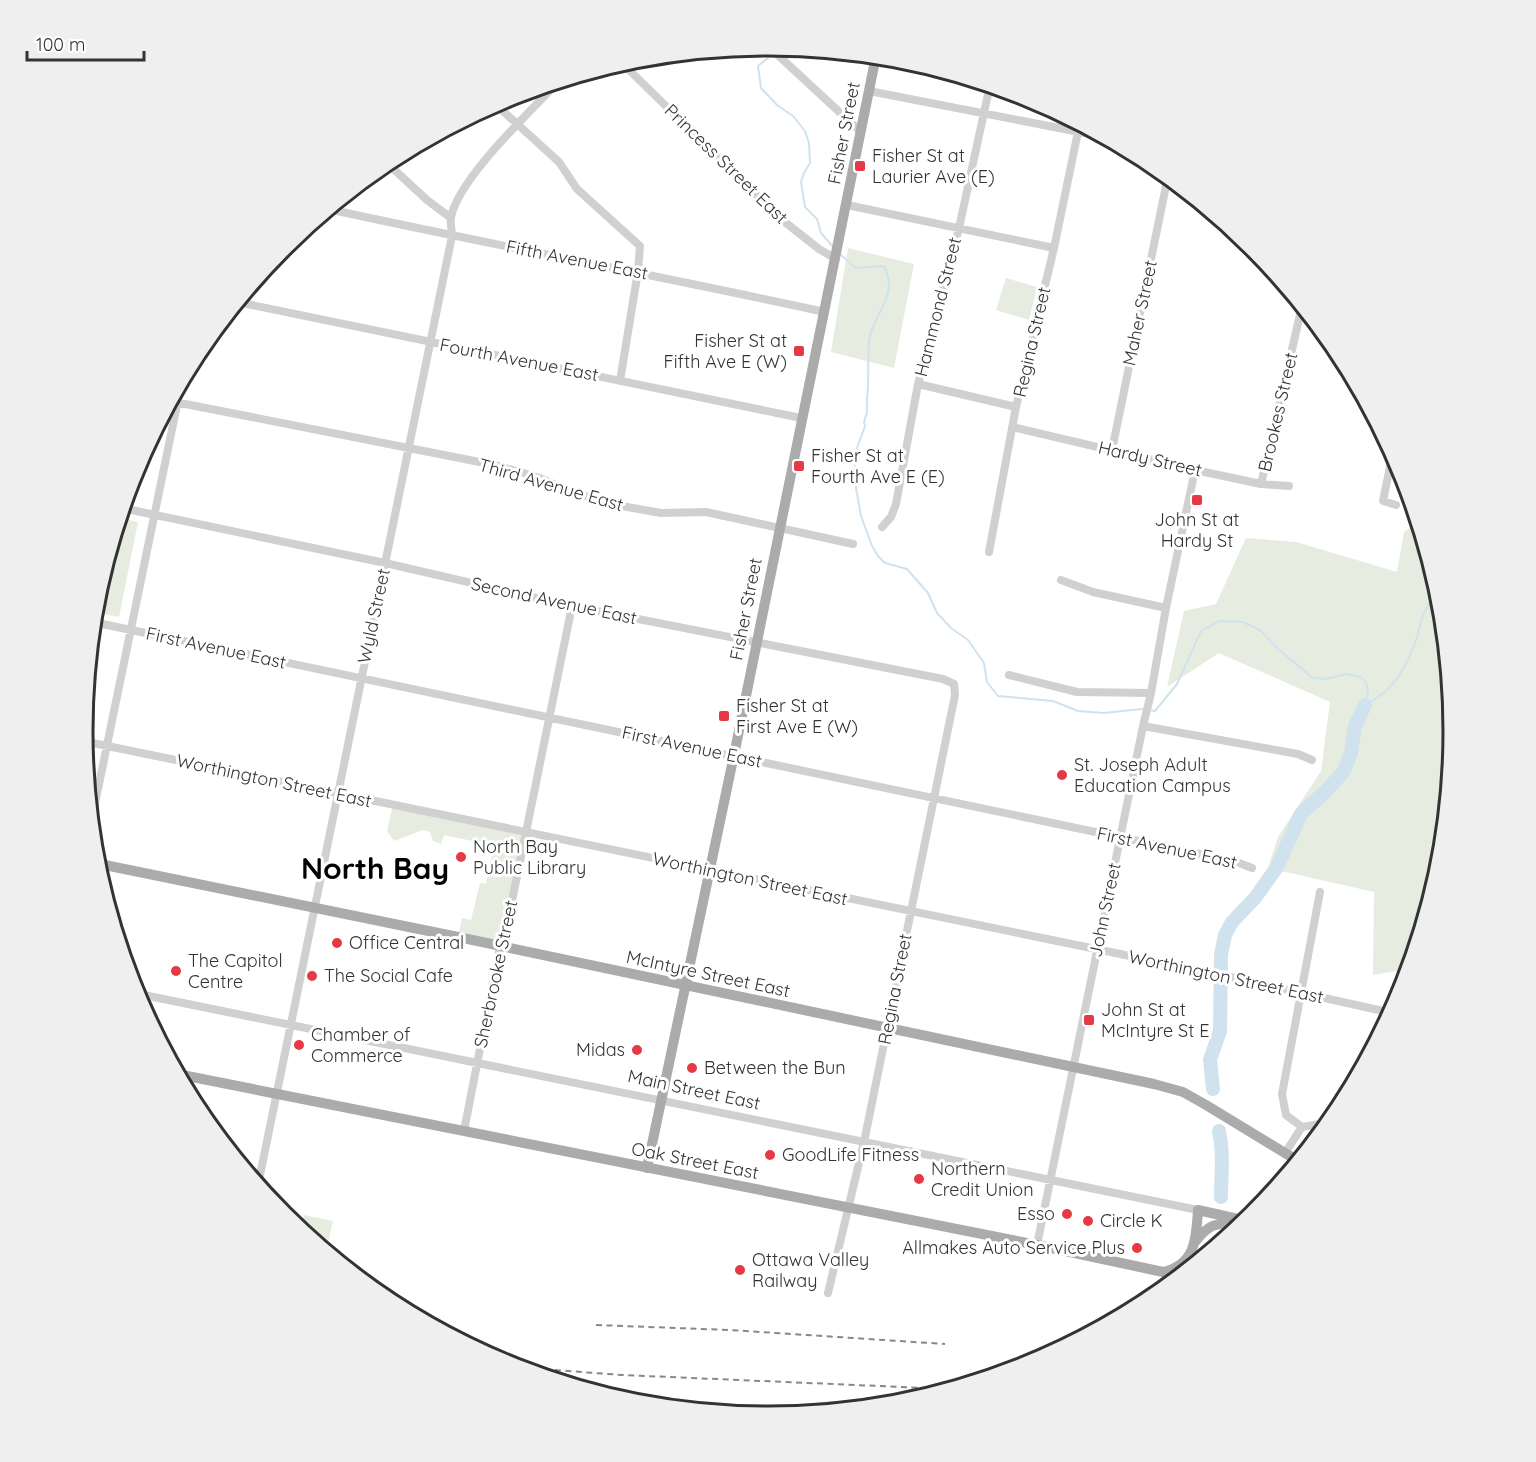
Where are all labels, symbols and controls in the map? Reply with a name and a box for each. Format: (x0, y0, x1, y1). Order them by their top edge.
scale bar (27, 24, 144, 62)
text: 100 m (36, 33, 85, 56)
street label: Fisher Street (822, 80, 865, 186)
street label: Princess Street East (660, 99, 793, 229)
place label: Fisher St at Laurier Ave (E) (872, 144, 995, 188)
marker: Fisher St at Laurier Ave (E) (853, 159, 867, 173)
street label: Fifth Avenue East (504, 234, 650, 285)
street label: Hammond Street (909, 235, 966, 379)
street label: Maher Street (1117, 258, 1162, 368)
street label: Regina Street (1008, 284, 1055, 399)
place label: Fisher St at Fifth Ave E (W) (664, 329, 787, 373)
street label: Fourth Avenue East (438, 333, 600, 386)
marker: Fisher St at Fifth Ave E (W) (792, 344, 806, 358)
street label: Brookes Street (1253, 350, 1302, 474)
street label: Hardy Street (1096, 435, 1204, 482)
place label: Fisher St at Fourth Ave E (E) (811, 444, 945, 488)
street label: Third Avenue East (476, 453, 626, 516)
marker: Fisher St at Fourth Ave E (E) (792, 459, 806, 473)
marker: John St at Hardy St (1190, 493, 1204, 507)
place label: John St at Hardy St (1155, 508, 1239, 552)
street label: Fisher Street (724, 556, 767, 662)
street label: Wyld Street (352, 566, 395, 666)
street label: Second Avenue East (469, 572, 639, 629)
street label: First Avenue East (144, 621, 288, 674)
place label: Fisher St at First Ave E (W) (736, 694, 858, 738)
marker: Fisher St at First Ave E (W) (717, 709, 731, 723)
street label: First Avenue East (620, 720, 764, 773)
street label: Worthington Street East (175, 749, 374, 812)
place label: St. Joseph Adult Education Campus (1074, 753, 1231, 797)
marker: St. Joseph Adult Education Campus (1055, 768, 1069, 782)
street label: First Avenue East (1095, 821, 1239, 874)
place label: North Bay Public Library (473, 835, 586, 879)
street label: Worthington Street East (651, 847, 850, 910)
district label: North Bay (301, 849, 449, 887)
marker: North Bay Public Library (454, 850, 468, 864)
street label: John Street (1083, 861, 1126, 959)
street label: Sherbrooke Street (469, 898, 522, 1050)
place label: Office Central (349, 931, 464, 954)
street label: Regina Street (872, 931, 917, 1046)
marker: Office Central (330, 936, 344, 950)
street label: McIntyre Street East (624, 945, 792, 1002)
street label: Worthington Street East (1127, 945, 1326, 1008)
place label: The Capitol Centre (188, 949, 283, 993)
marker: The Capitol Centre (169, 964, 183, 978)
place label: The Social Cafe (324, 964, 453, 987)
marker: The Social Cafe (305, 969, 319, 983)
place label: John St at McIntyre St E (1101, 998, 1209, 1042)
marker: John St at McIntyre St E (1082, 1013, 1096, 1027)
place label: Chamber of Commerce (311, 1023, 411, 1067)
marker: Chamber of Commerce (292, 1038, 306, 1052)
place label: Midas (576, 1038, 625, 1061)
marker: Midas (630, 1043, 644, 1057)
place label: Between the Bun (704, 1056, 846, 1079)
marker: Between the Bun (685, 1061, 699, 1075)
street label: Main Street East (626, 1064, 762, 1115)
street label: Oak Street East (630, 1137, 761, 1184)
place label: GoodLife Fitness (782, 1143, 919, 1166)
marker: GoodLife Fitness (763, 1148, 777, 1162)
place label: Northern Credit Union (931, 1157, 1034, 1201)
marker: Northern Credit Union (912, 1172, 926, 1186)
place label: Esso (1017, 1202, 1055, 1225)
marker: Esso (1060, 1207, 1074, 1221)
place label: Circle K (1100, 1209, 1163, 1232)
marker: Circle K (1081, 1214, 1095, 1228)
place label: Allmakes Auto Service Plus (902, 1236, 1125, 1259)
marker: Allmakes Auto Service Plus (1130, 1241, 1144, 1255)
place label: Ottawa Valley Railway (752, 1248, 869, 1292)
marker: Ottawa Valley Railway (733, 1263, 747, 1277)

